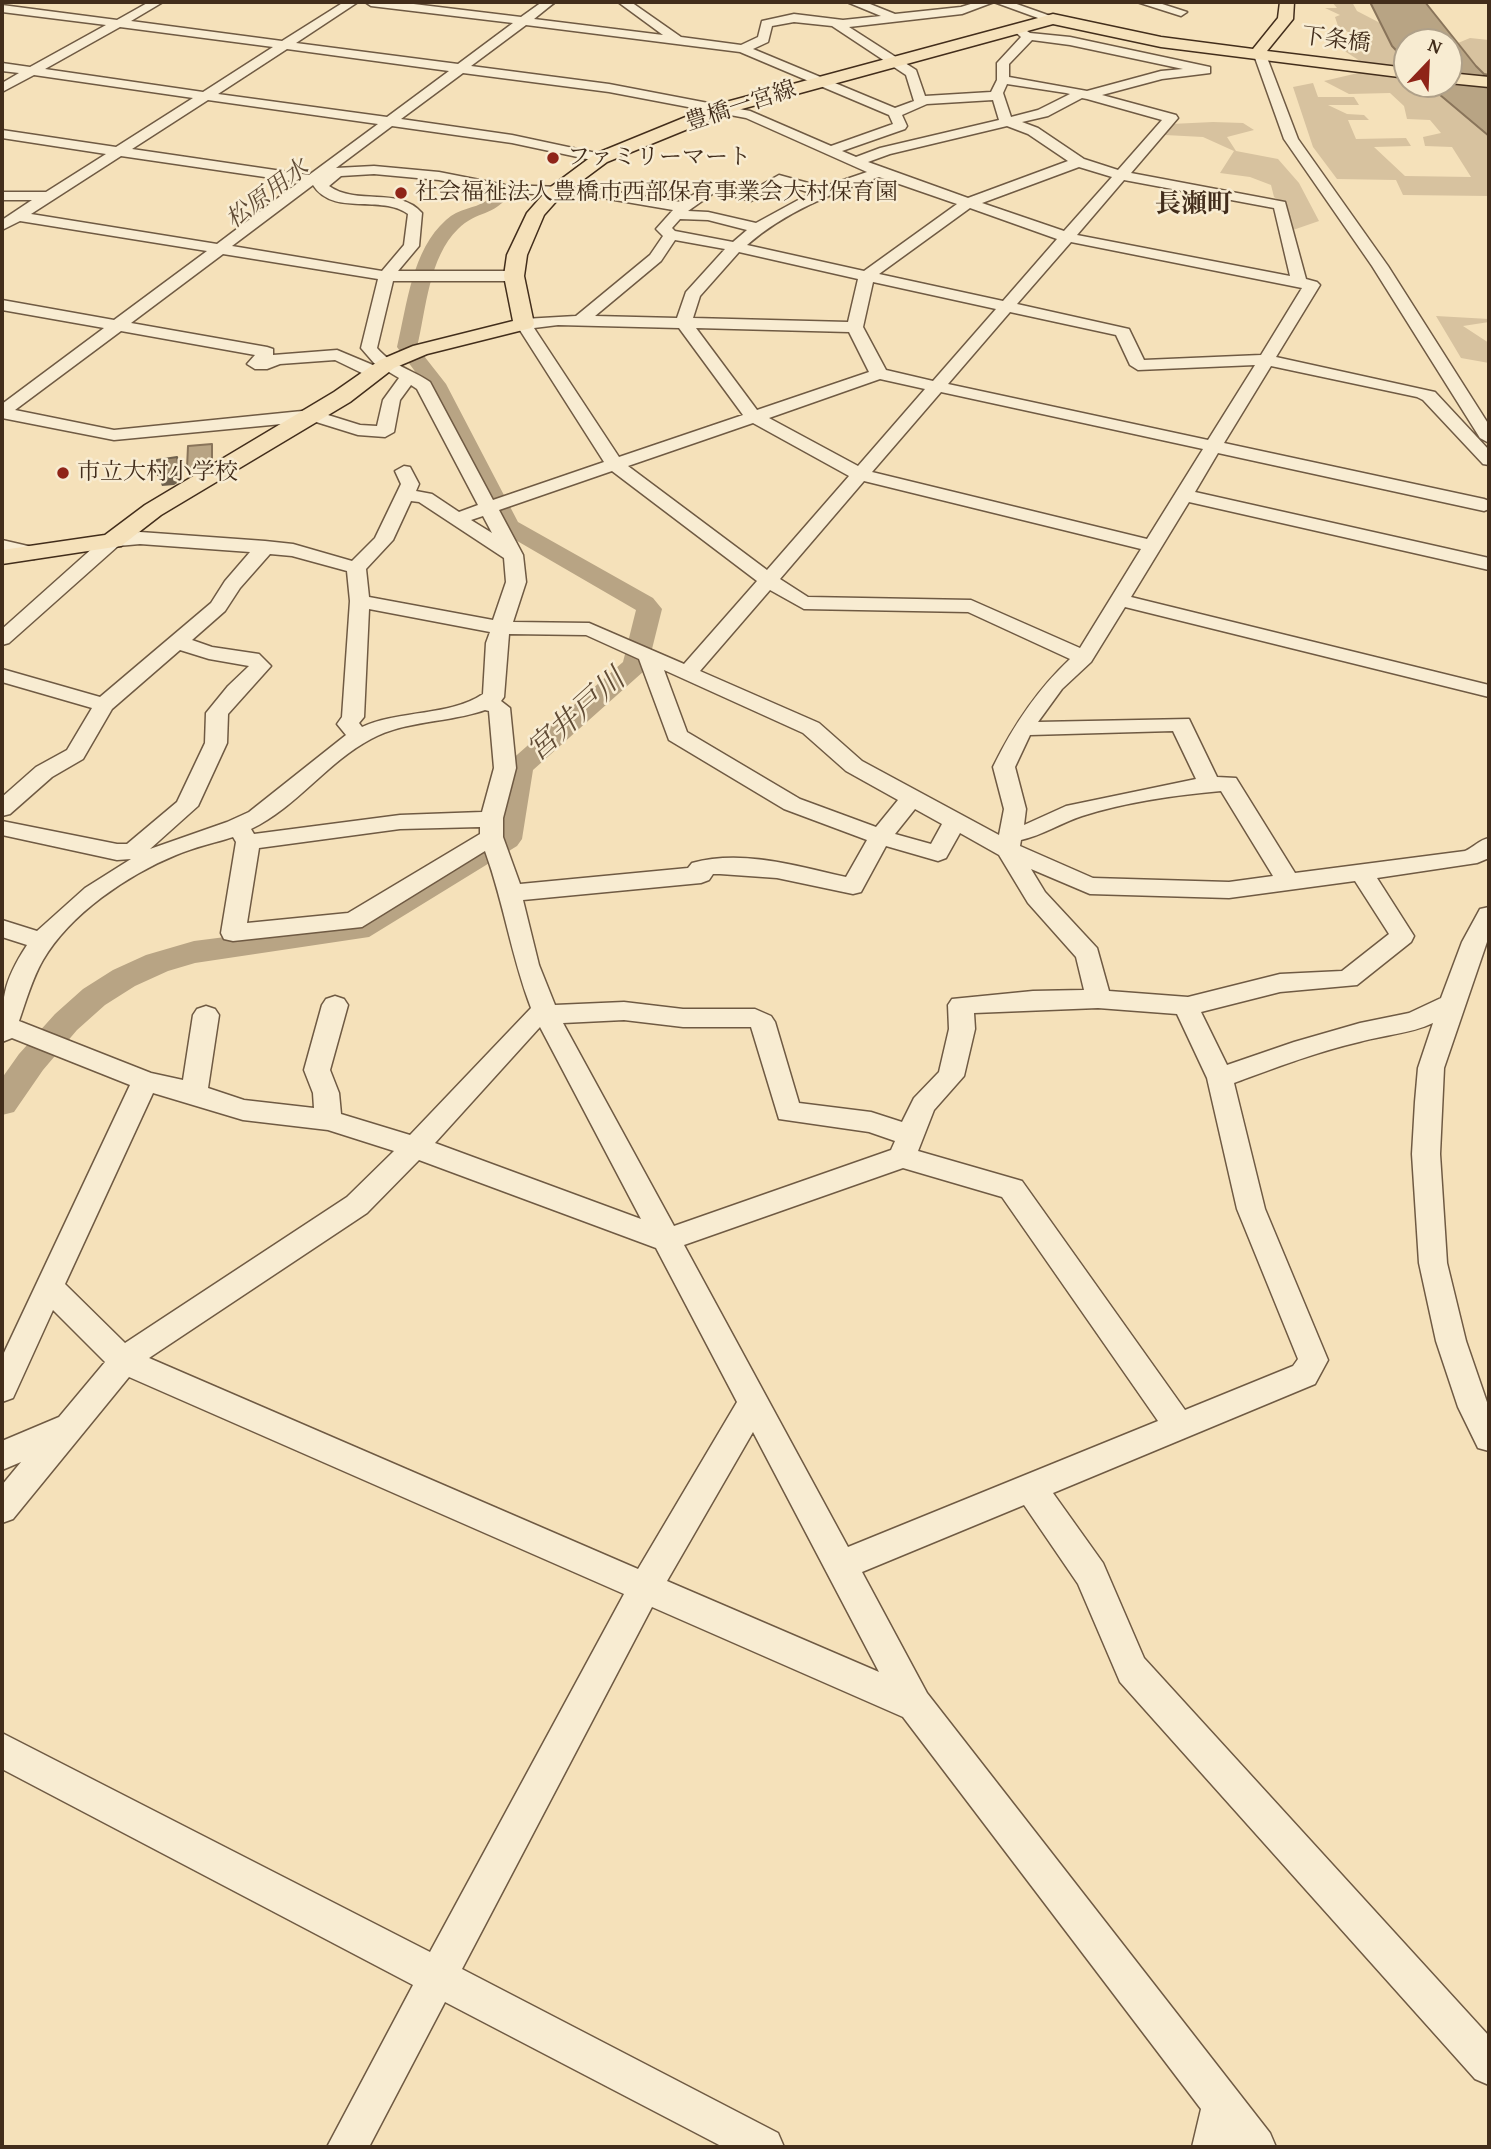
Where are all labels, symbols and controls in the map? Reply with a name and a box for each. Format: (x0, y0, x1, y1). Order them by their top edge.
street label: 下条橋 (1300, 23, 1372, 59)
north arrow (1393, 28, 1463, 98)
text: N (1424, 30, 1447, 61)
street label: 豊橋一宮線 (682, 76, 800, 138)
place label: ファミリーマート (567, 144, 751, 172)
marker: ファミリーマート (545, 150, 561, 166)
water label: 松原用水 (221, 155, 315, 235)
place label: 社会福祉法人豊橋市西部保育事業会大村保育園 (415, 179, 898, 207)
marker: 社会福祉法人豊橋市西部保育事業会大村保育園 (393, 185, 409, 201)
district label: 長瀬町 (1155, 189, 1233, 221)
place label: 市立大村小学校 (77, 459, 238, 487)
marker: 市立大村小学校 (55, 465, 71, 481)
water label: 宮井戸川 (520, 662, 634, 770)

